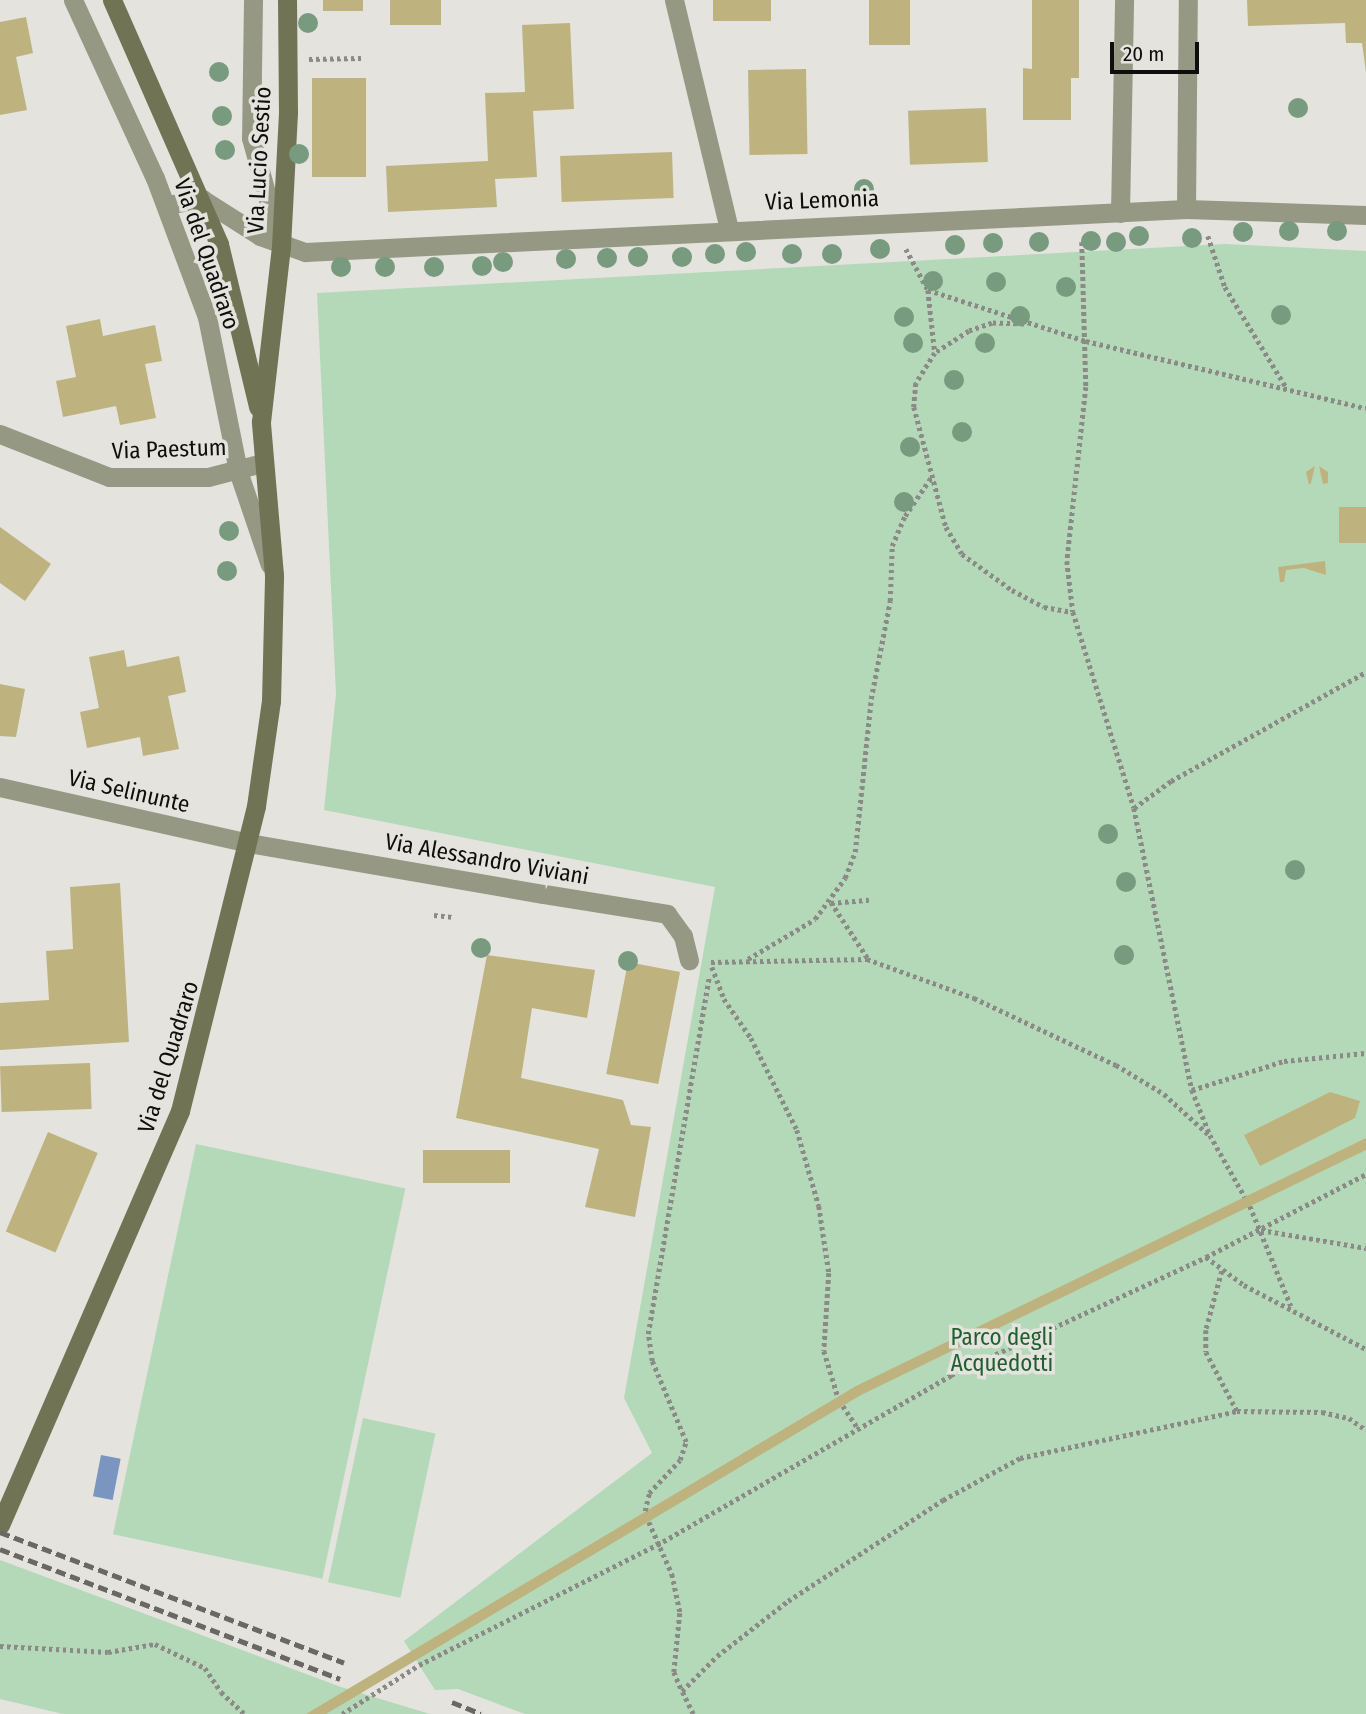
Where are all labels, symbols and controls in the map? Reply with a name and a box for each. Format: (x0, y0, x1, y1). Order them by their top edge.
scale bar (1114, 28, 1203, 72)
text: 20 m (1123, 41, 1164, 67)
street label: Via Lucio Sestio (241, 86, 277, 234)
street label: Via del Quadraro (168, 175, 246, 333)
street label: Via Lemonia (764, 184, 880, 216)
street label: Via Paestum (111, 433, 227, 465)
street label: Via Selinunte (66, 764, 192, 818)
street label: Via Alessandro Viviani (383, 828, 591, 890)
street label: Via del Quadraro (132, 978, 204, 1136)
park label: Parco degli Acquedotti (951, 1323, 1053, 1377)

